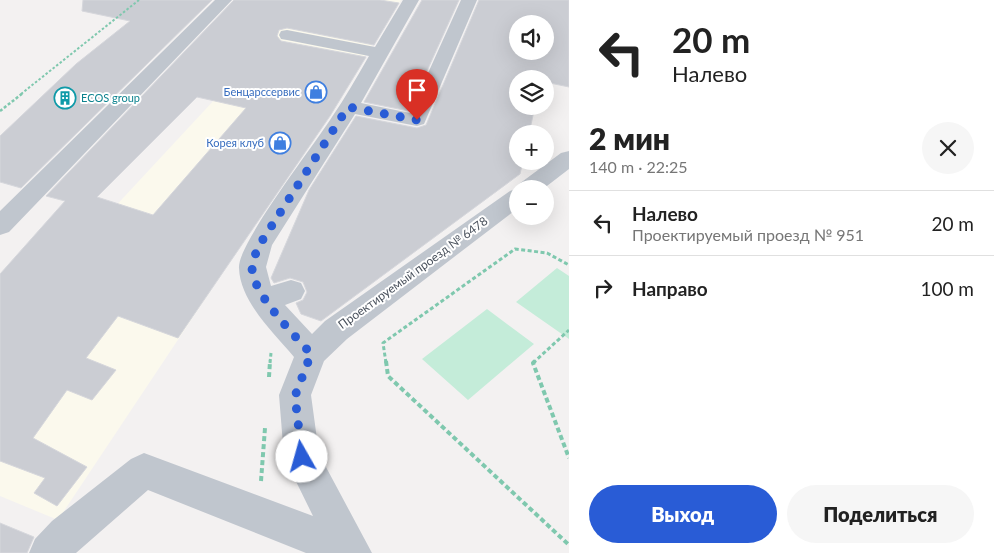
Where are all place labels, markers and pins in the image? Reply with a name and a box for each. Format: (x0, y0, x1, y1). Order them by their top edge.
pin (396, 69, 438, 120)
shop icon: Бенцарссервис (304, 80, 328, 104)
place label: Бенцарссервис (224, 85, 300, 98)
building icon: ECOS group (53, 86, 77, 110)
place label: ECOS group (81, 91, 140, 104)
shop icon: Корея клуб (268, 131, 292, 155)
place label: Корея клуб (206, 136, 264, 149)

